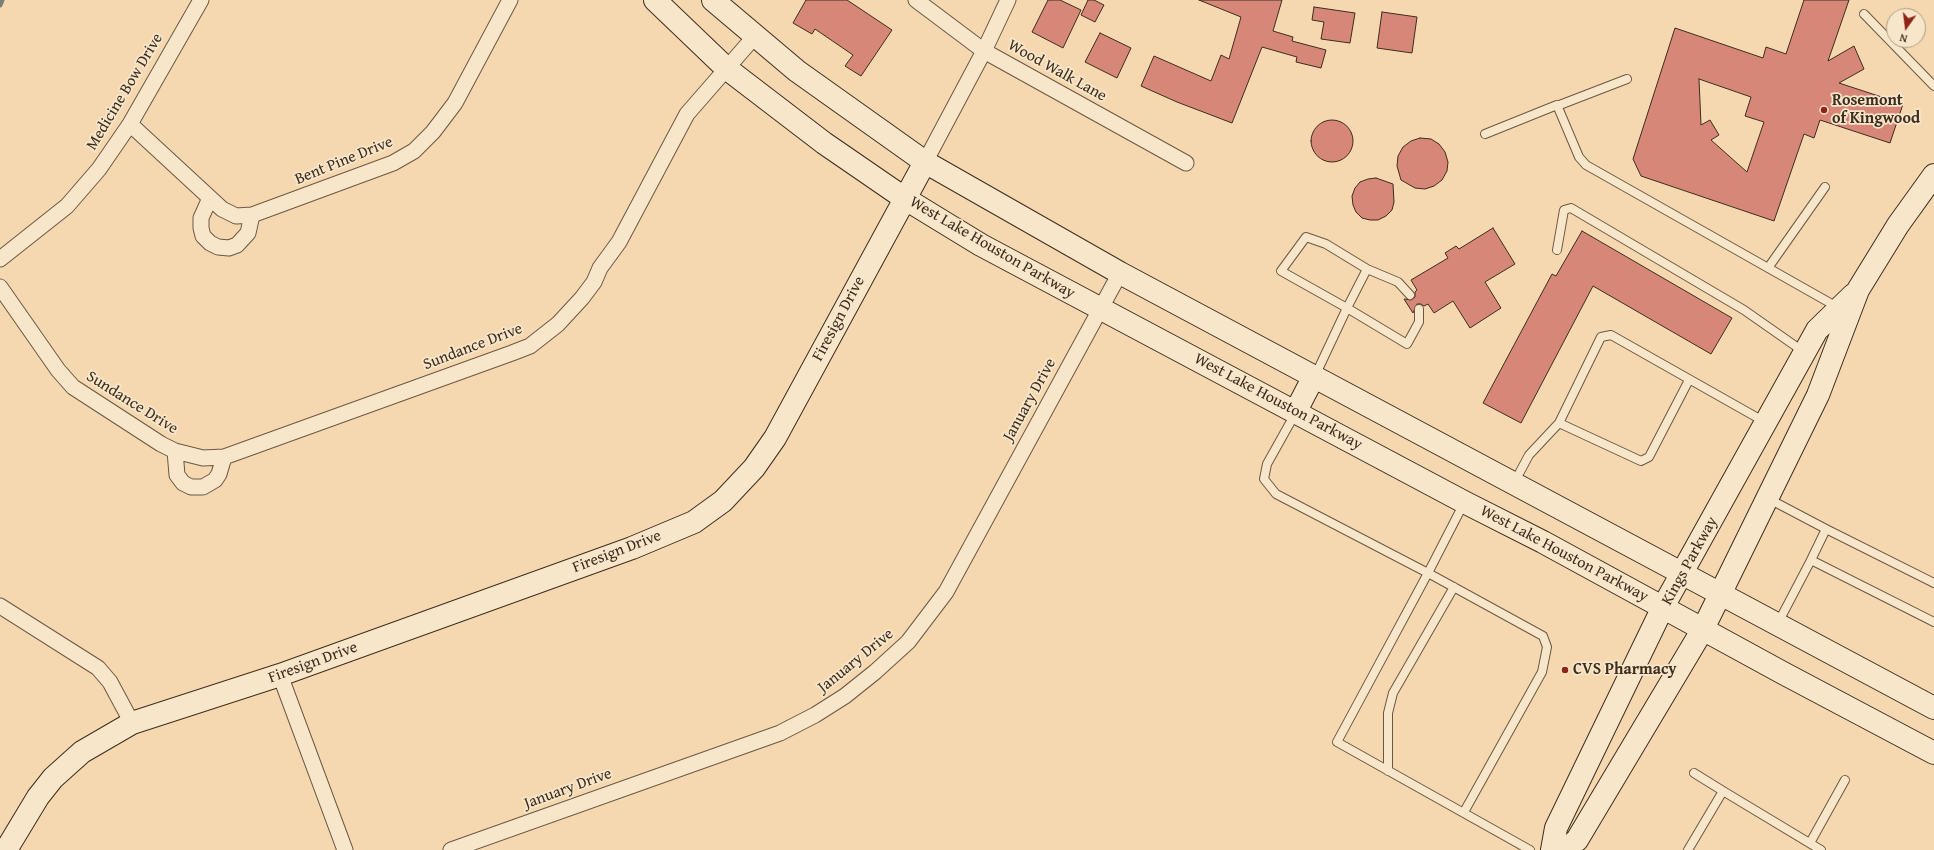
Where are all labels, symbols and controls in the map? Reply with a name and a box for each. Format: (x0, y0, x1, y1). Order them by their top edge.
north arrow (1886, 8, 1926, 48)
street label: Medicine Bow Drive (83, 30, 167, 154)
text: N (1898, 30, 1909, 47)
street label: Wood Walk Lane (1004, 36, 1110, 106)
place label: Rosemont of Kingwood (1832, 91, 1920, 129)
marker: Rosemont of Kingwood (1819, 105, 1829, 115)
street label: Bent Pine Drive (292, 133, 396, 189)
street label: West Lake Houston Parkway (906, 193, 1078, 303)
street label: Firesign Drive (809, 273, 869, 365)
street label: Sundance Drive (421, 319, 525, 375)
street label: West Lake Houston Parkway (1191, 349, 1365, 455)
street label: January Drive (999, 355, 1061, 445)
street label: Sundance Drive (83, 367, 181, 439)
street label: West Lake Houston Parkway (1477, 501, 1651, 607)
street label: Kings Parkway (1658, 513, 1722, 609)
street label: Firesign Drive (570, 526, 664, 578)
street label: January Drive (814, 625, 898, 697)
street label: Firesign Drive (266, 638, 360, 688)
place label: CVS Pharmacy (1573, 660, 1676, 680)
marker: CVS Pharmacy (1560, 665, 1570, 675)
street label: January Drive (522, 764, 614, 814)

